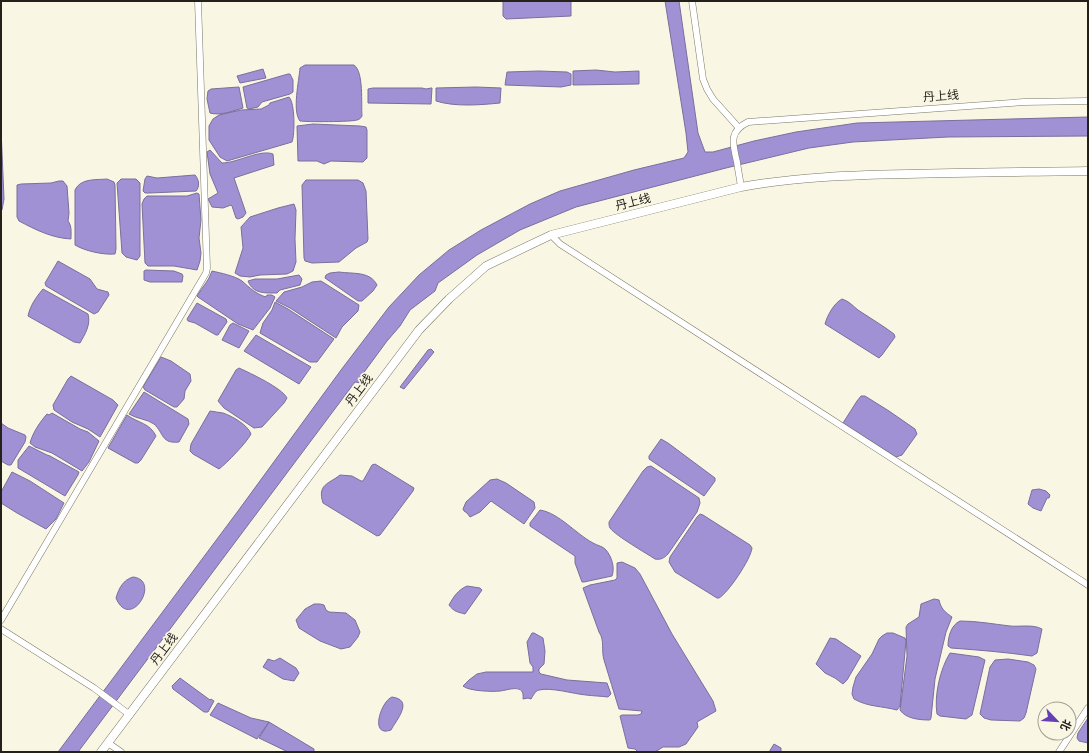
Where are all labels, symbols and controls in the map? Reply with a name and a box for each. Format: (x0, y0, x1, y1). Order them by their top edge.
street label: 丹上线 (923, 88, 959, 104)
street label: 丹上线 (614, 191, 652, 213)
street label: 丹上线 (343, 371, 375, 409)
street label: 丹上线 (148, 630, 180, 668)
north arrow (1037, 701, 1077, 741)
text: 北 (1057, 717, 1074, 733)

